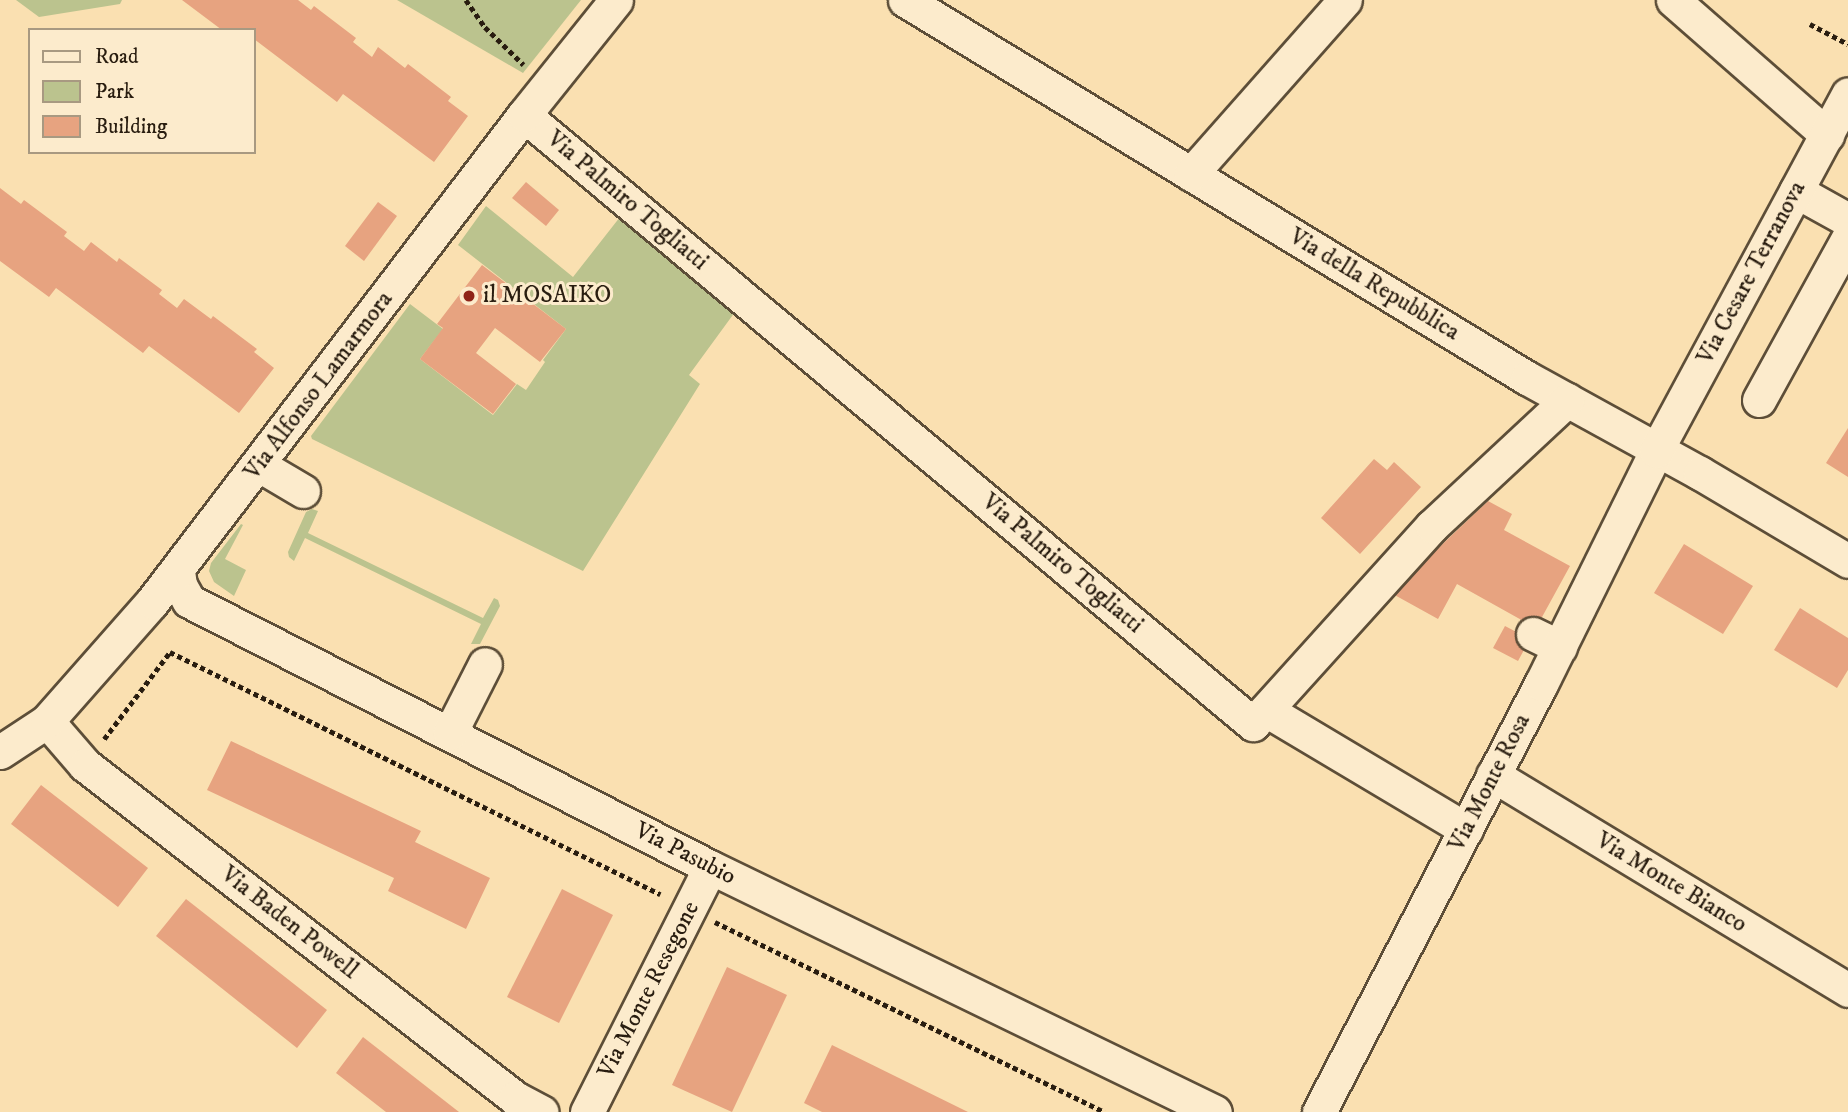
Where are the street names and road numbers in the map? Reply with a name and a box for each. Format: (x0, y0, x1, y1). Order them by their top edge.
street label: Via Palmiro Togliatti (540, 125, 714, 277)
street label: Via Cesare Terranova (1692, 176, 1812, 370)
street label: Via della Repubblica (1283, 223, 1465, 347)
street label: Via Alfonso Lamarmora (239, 286, 399, 486)
street label: Via Palmiro Togliatti (975, 488, 1149, 640)
street label: Via Monte Rosa (1443, 709, 1537, 857)
street label: Via Pasubio (630, 816, 740, 892)
street label: Via Monte Bianco (1590, 827, 1752, 939)
street label: Via Baden Powell (215, 860, 363, 986)
street label: Via Monte Resegone (592, 897, 706, 1083)

